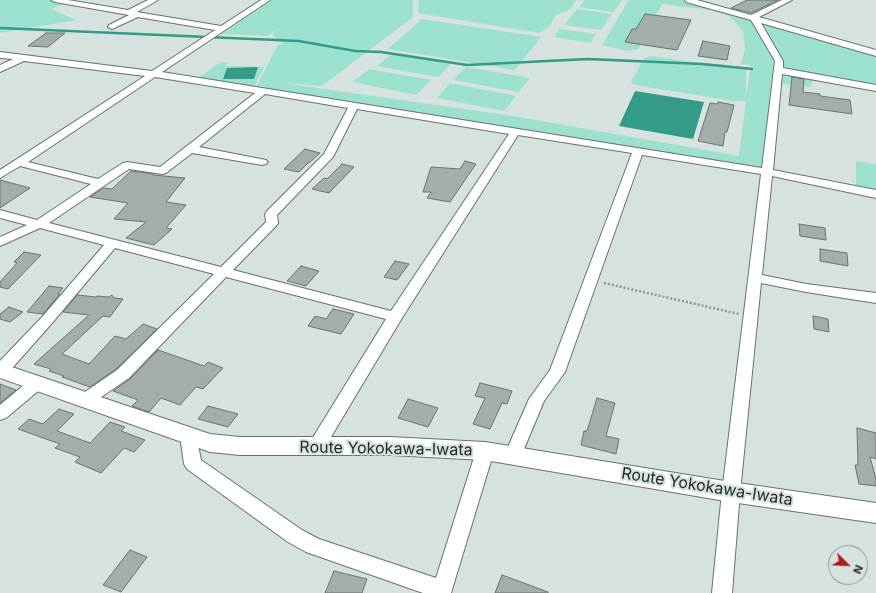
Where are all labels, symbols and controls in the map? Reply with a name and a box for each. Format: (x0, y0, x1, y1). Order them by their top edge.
street label: Route Yokokawa-Iwata (299, 438, 473, 460)
street label: Route Yokokawa-Iwata (620, 464, 794, 510)
north arrow (828, 545, 868, 585)
text: N (850, 563, 866, 576)

